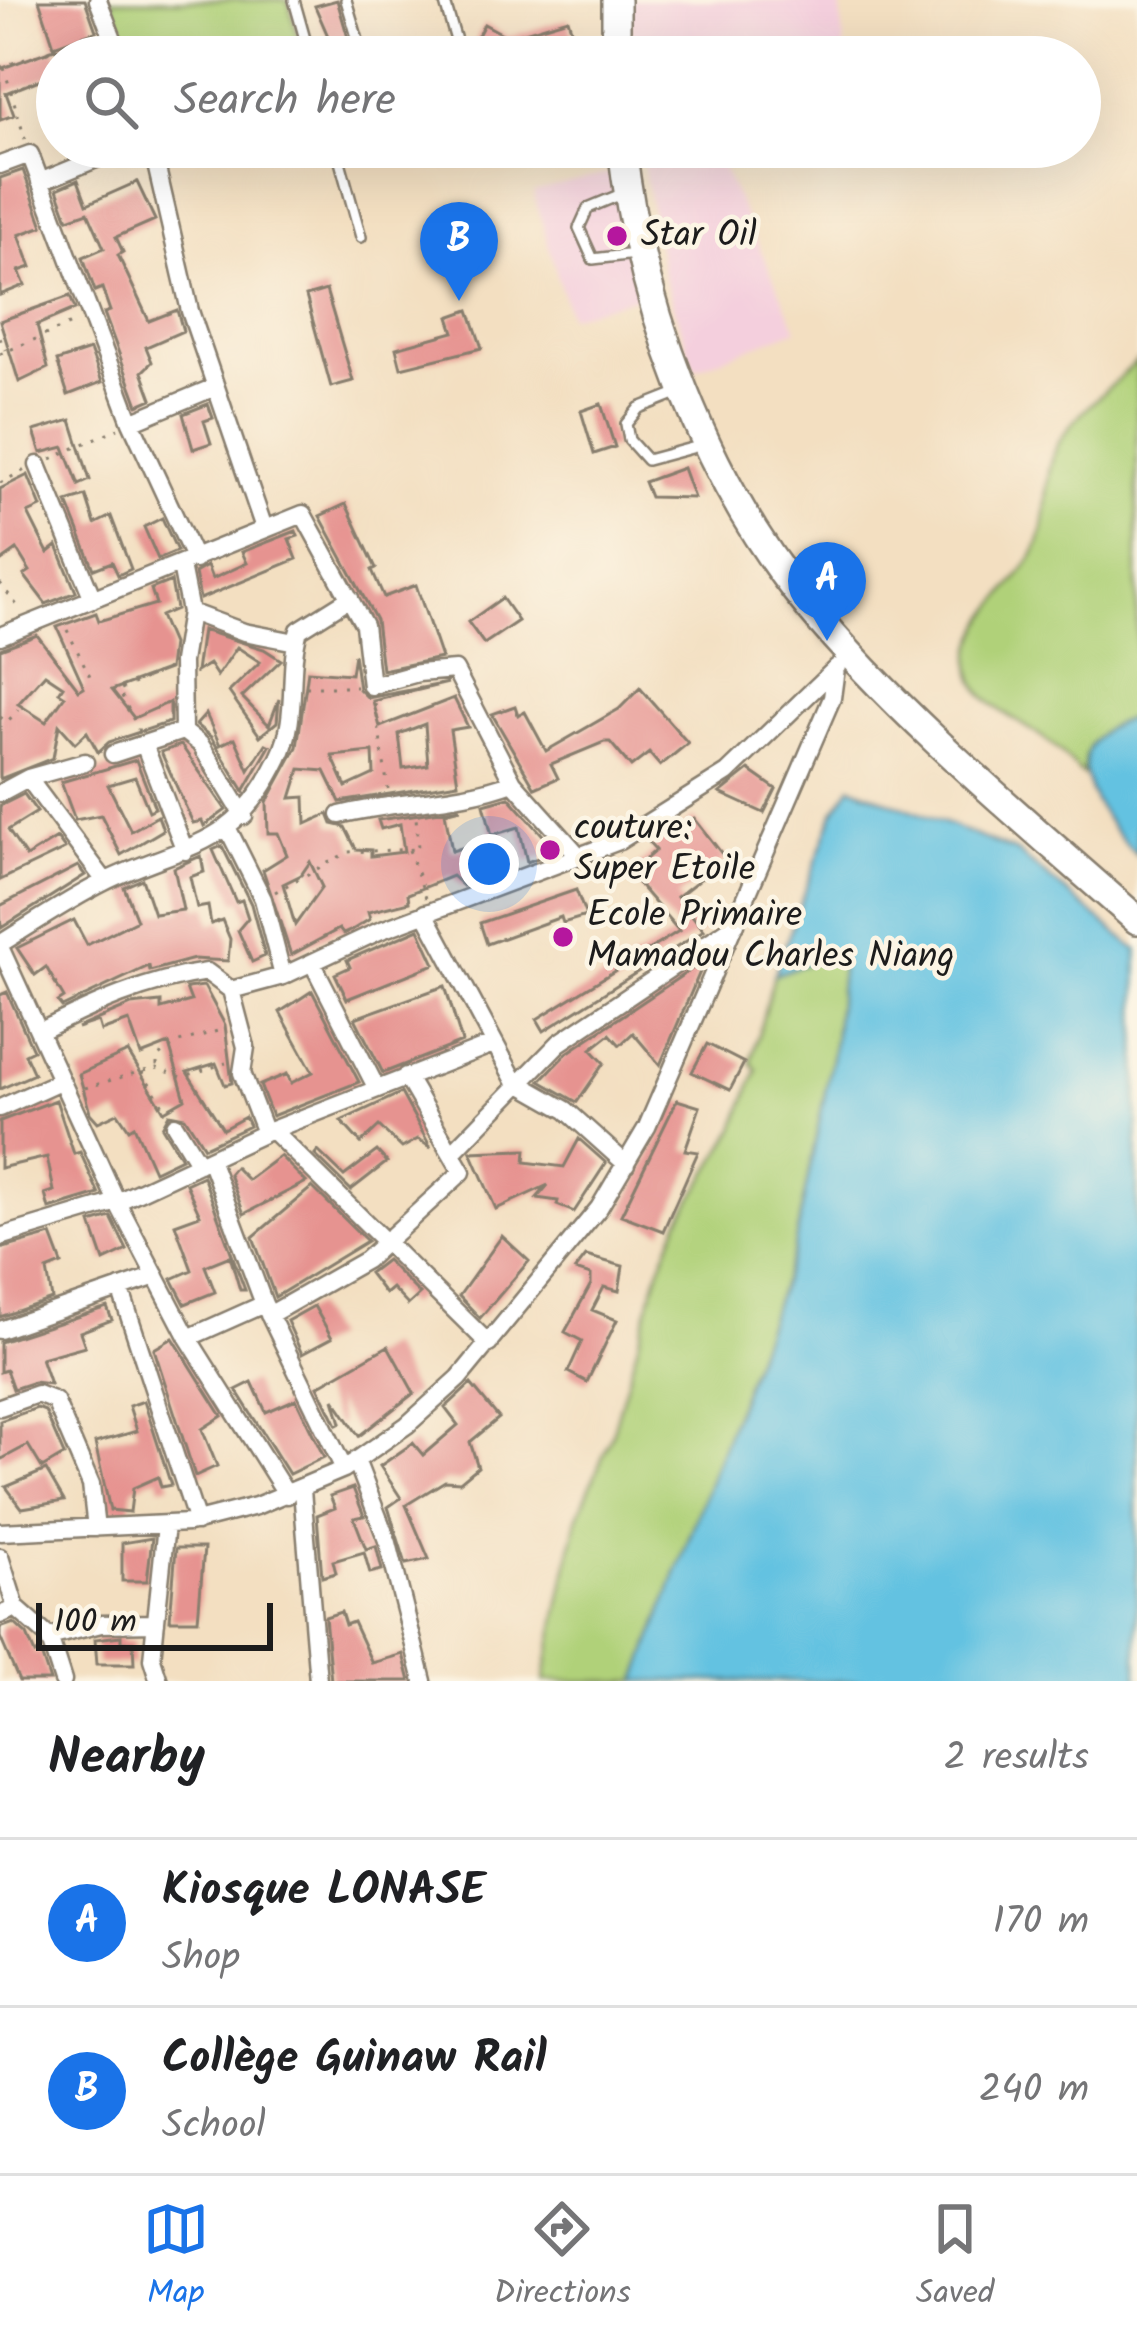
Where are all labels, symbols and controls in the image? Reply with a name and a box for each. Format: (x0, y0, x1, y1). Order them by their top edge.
search box (36, 36, 1101, 168)
text: Search here (174, 66, 396, 138)
icon: search (78, 69, 144, 135)
pin: B (420, 202, 498, 301)
place label: Star Oil (641, 208, 757, 265)
marker: Star Oil (604, 223, 630, 249)
pin: A (788, 542, 866, 641)
place label: couture: Super Etoile (574, 801, 755, 899)
your location (459, 834, 519, 894)
marker: couture: Super Etoile (537, 837, 563, 863)
place label: Ecole Primaire Mamadou Charles Niang (587, 888, 954, 986)
marker: Ecole Primaire Mamadou Charles Niang (550, 924, 576, 950)
scale bar (36, 1597, 273, 1650)
text: 100 m (54, 1597, 137, 1650)
text: Nearby (48, 1719, 205, 1800)
text: 2 results (944, 1728, 1089, 1790)
text: Kiosque LONASE (162, 1856, 486, 1928)
text: A (75, 1892, 99, 1954)
text: 170 m (993, 1892, 1089, 1954)
text: Shop (162, 1928, 240, 1990)
text: Collège Guinaw Rail (162, 2024, 547, 2096)
text: B (75, 2060, 99, 2122)
text: 240 m (979, 2060, 1089, 2122)
text: School (162, 2096, 266, 2158)
tab: Map (143, 2196, 209, 2321)
tab: Directions (494, 2196, 631, 2321)
tab: Saved (916, 2196, 994, 2321)

